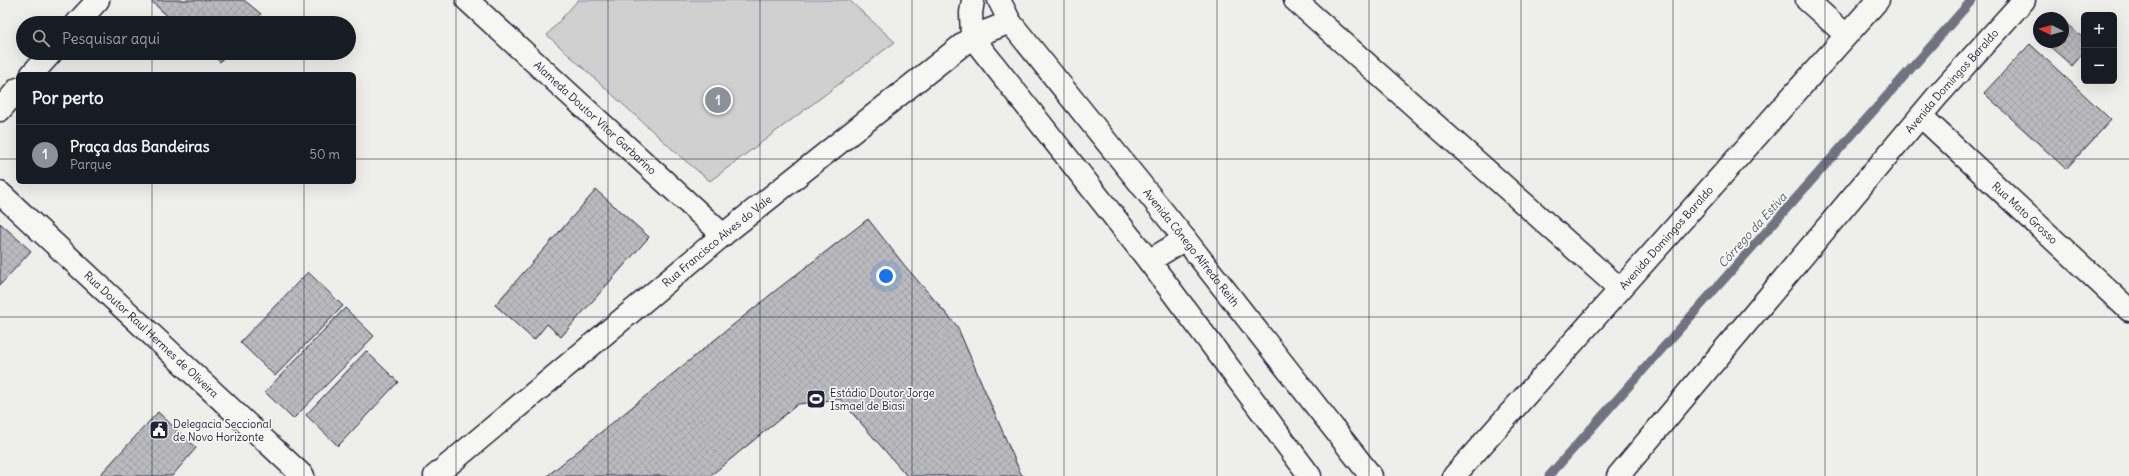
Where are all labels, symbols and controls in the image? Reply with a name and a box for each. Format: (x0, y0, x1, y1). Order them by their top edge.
north arrow (2033, 12, 2069, 48)
map controls (2081, 12, 2117, 84)
button: + (2081, 12, 2117, 48)
search box (16, 16, 356, 60)
street label: Avenida Domingos Baraldo (1902, 26, 2001, 136)
icon: search (30, 27, 52, 49)
text: Pesquisar aqui (62, 29, 160, 48)
button: − (2081, 48, 2117, 84)
street label: Alameda Doutor Vitor Garbarino (531, 58, 659, 177)
pin: 1 (705, 85, 731, 115)
text: Por perto (32, 87, 103, 109)
text: Praça das Bandeiras (70, 137, 210, 156)
text: 1 (42, 146, 48, 163)
text: 50 m (309, 146, 340, 163)
text: Parque (70, 156, 112, 173)
street label: Rua Mato Grosso (1989, 179, 2061, 247)
street label: Avenida Domingos Baraldo (1616, 183, 1716, 293)
street label: Avenida Cônego Alfredo Reith (1140, 186, 1242, 309)
water label: Córrego da Estiva (1715, 189, 1790, 270)
street label: Rua Francisco Alves do Vale (659, 192, 774, 290)
your location (876, 266, 896, 286)
street label: Rua Doutor Raul Hermes de Oliveira (81, 268, 221, 400)
place label: Estádio Doutor Jorge Ismael de Biasi (830, 386, 935, 413)
sports icon: Estádio Doutor Jorge Ismael de Biasi (805, 388, 827, 410)
place label: Delegacia Seccional de Novo Horizonte (173, 417, 271, 444)
public building icon: Delegacia Seccional de Novo Horizonte (148, 419, 170, 441)

